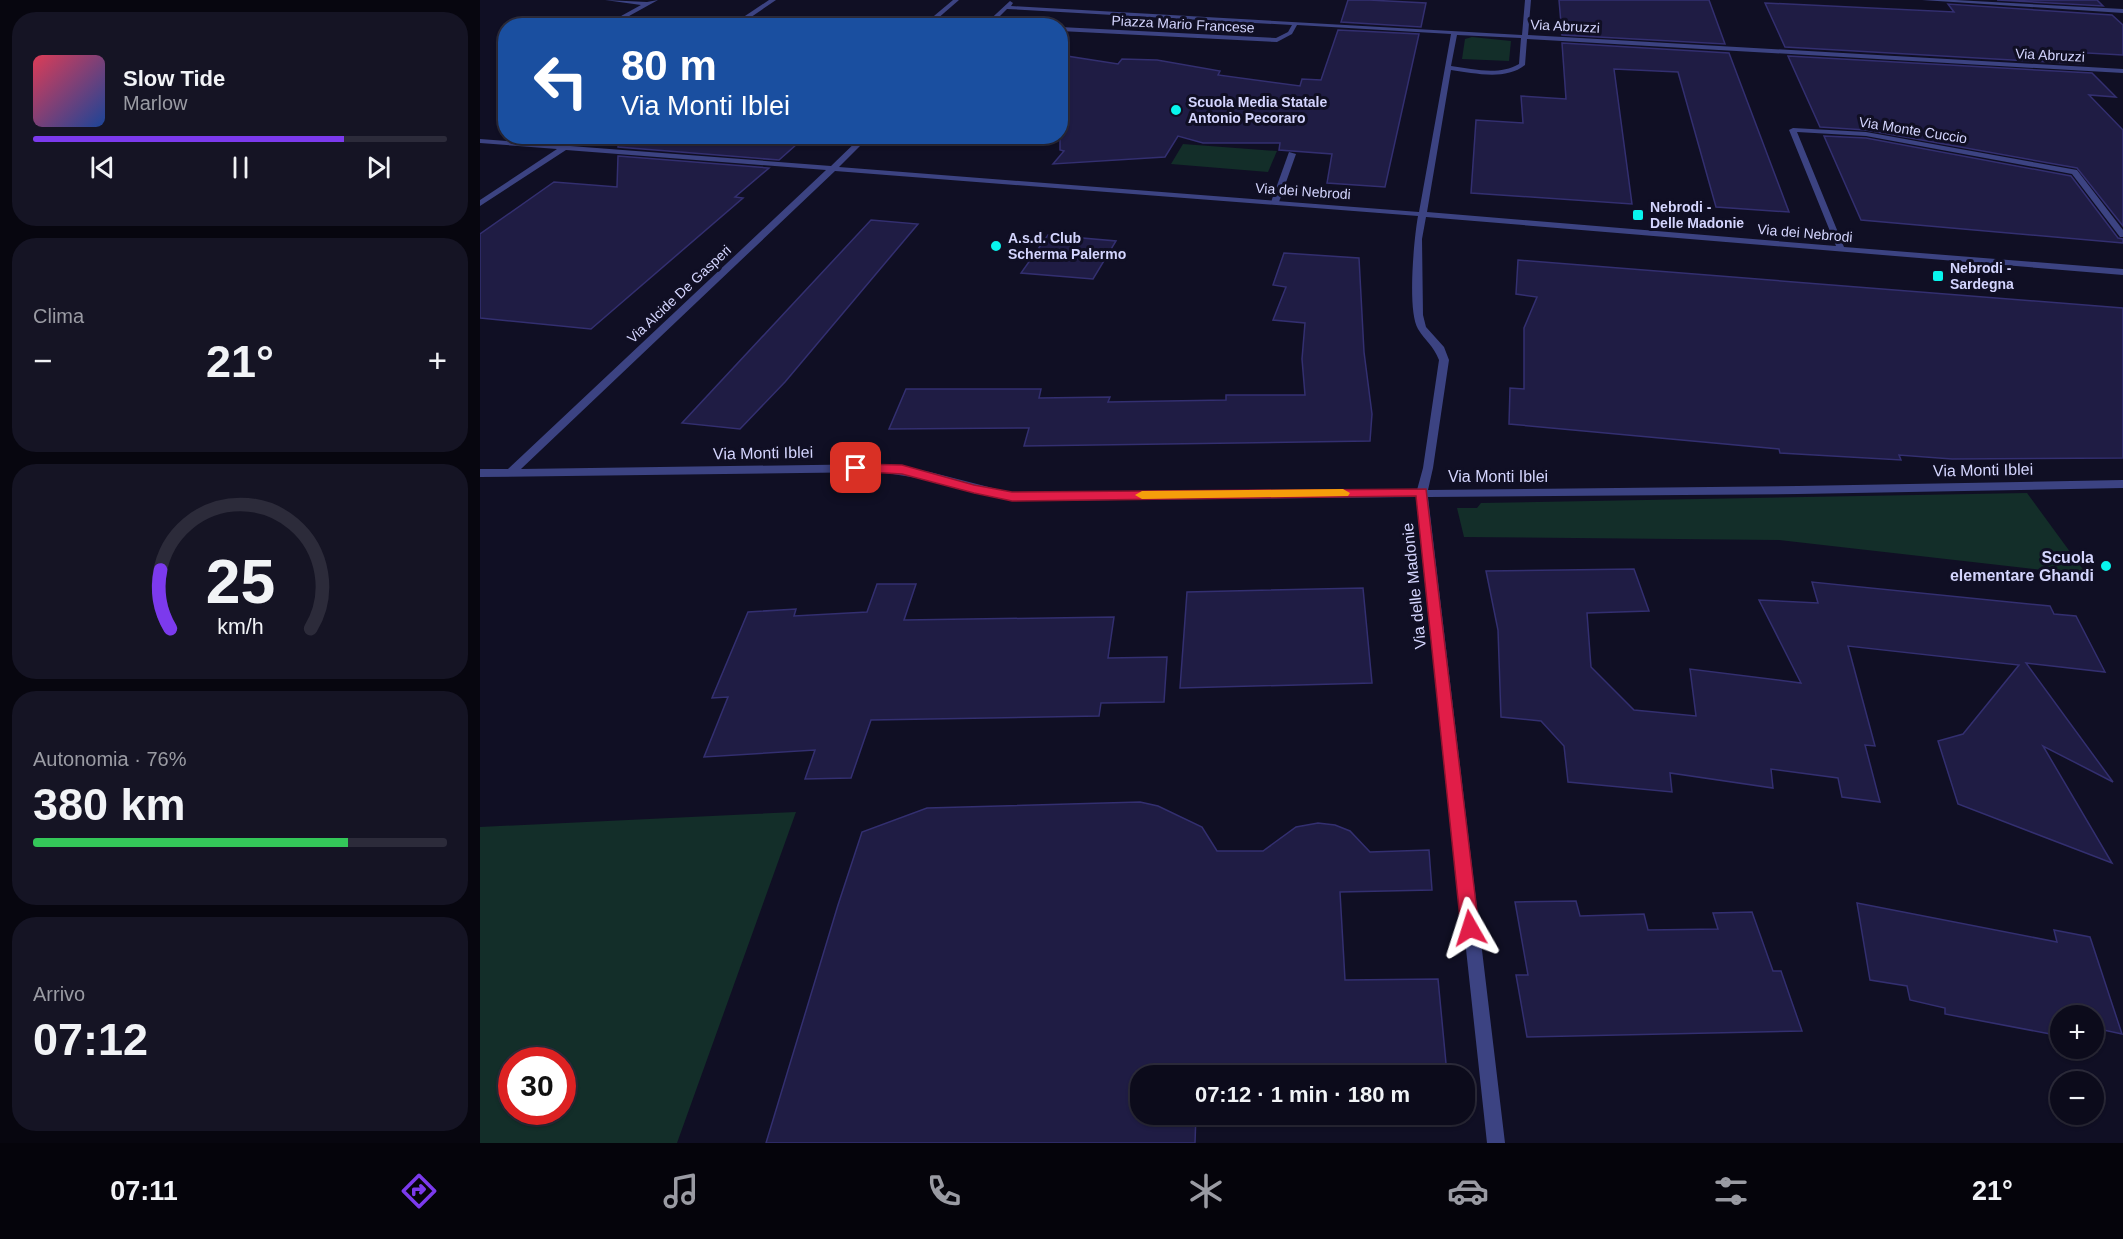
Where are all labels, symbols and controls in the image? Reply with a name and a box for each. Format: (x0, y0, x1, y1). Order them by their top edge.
street label: Piazza Mario Francese (1111, 12, 1255, 36)
street label: Via Abruzzi (1530, 16, 1600, 36)
icon: left (522, 42, 600, 120)
text: 80 m (621, 42, 717, 89)
street label: Via Abruzzi (2015, 45, 2085, 65)
text: Slow Tide (123, 66, 225, 91)
text: Via Monti Iblei (621, 91, 790, 121)
text: Marlow (123, 92, 187, 114)
place label: Scuola Media Statale Antonio Pecoraro (1188, 94, 1327, 126)
marker: Scuola Media Statale Antonio Pecoraro (1169, 103, 1183, 117)
street label: Via Monte Cuccio (1858, 114, 1969, 146)
icon: previous (86, 151, 119, 184)
icon: pause (224, 151, 257, 184)
icon: next (362, 151, 395, 184)
street label: Via dei Nebrodi (1255, 180, 1351, 202)
place label: Nebrodi - Delle Madonie (1650, 199, 1744, 231)
marker: Nebrodi - Delle Madonie (1631, 208, 1645, 222)
street label: Via dei Nebrodi (1757, 221, 1853, 245)
place label: A.s.d. Club Scherma Palermo (1008, 230, 1126, 262)
marker: A.s.d. Club Scherma Palermo (989, 239, 1003, 253)
street label: Via Alcide De Gasperi (624, 242, 734, 346)
place label: Nebrodi - Sardegna (1950, 260, 2014, 292)
marker: Nebrodi - Sardegna (1931, 269, 1945, 283)
text: Clima (33, 305, 84, 327)
text: 21° (206, 336, 274, 387)
text: − (33, 342, 52, 379)
text: + (428, 342, 447, 379)
pin (830, 442, 881, 493)
street label: Via Monti Iblei (713, 444, 813, 462)
icon: arrive (839, 451, 872, 484)
street label: Via Monti Iblei (1933, 461, 2033, 479)
street label: Via Monti Iblei (1448, 468, 1548, 485)
street label: Via delle Madonie (1399, 522, 1429, 650)
text: 25 (205, 547, 275, 616)
place label: Scuola elementare Ghandi (1950, 549, 2094, 584)
marker: Scuola elementare Ghandi (2099, 559, 2113, 573)
text: km/h (217, 615, 263, 639)
text: Autonomia · 76% (33, 748, 186, 770)
text: 380 km (33, 779, 186, 830)
position arrow (1438, 896, 1502, 960)
text: Arrivo (33, 983, 85, 1005)
map controls (2050, 1005, 2104, 1125)
button: + (2050, 1005, 2104, 1059)
text: 07:12 (33, 1014, 148, 1065)
speed limit sign: 30 (498, 1047, 576, 1125)
button: − (2050, 1071, 2104, 1125)
text: 07:12 · 1 min · 180 m (1195, 1082, 1410, 1107)
icon: directions (398, 1170, 440, 1212)
icon: music (660, 1170, 702, 1212)
icon: phone (923, 1170, 965, 1212)
icon: climate (1185, 1170, 1227, 1212)
icon: car (1447, 1170, 1489, 1212)
icon: filters (1710, 1170, 1752, 1212)
text: 07:11 (110, 1176, 178, 1206)
text: 21° (1972, 1176, 2013, 1206)

